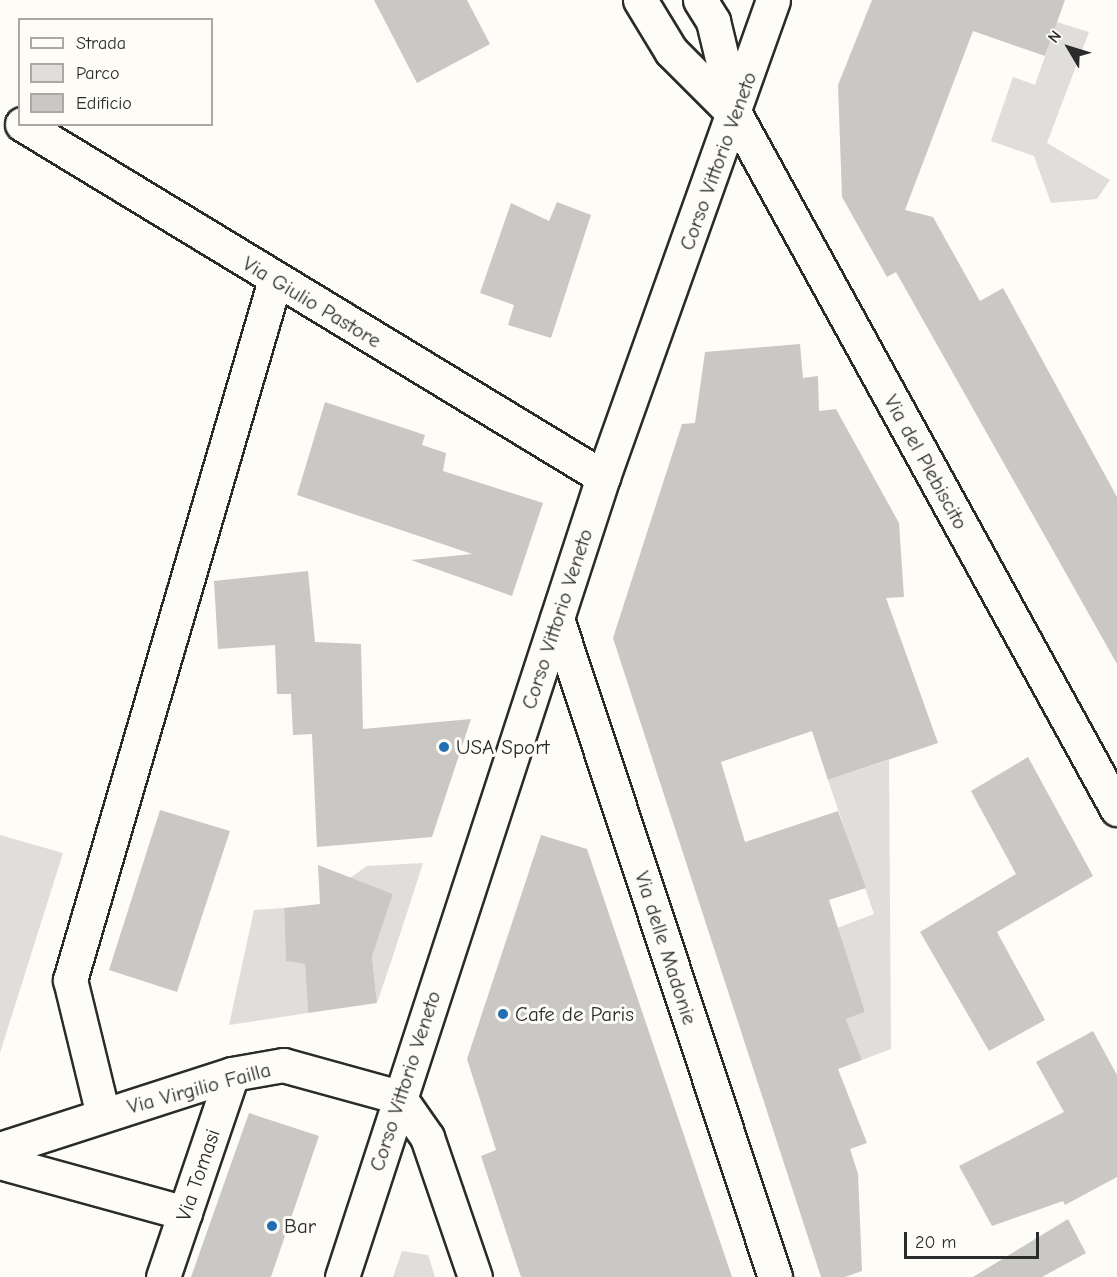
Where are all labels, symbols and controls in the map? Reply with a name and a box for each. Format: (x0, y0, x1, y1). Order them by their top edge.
legend (18, 18, 213, 126)
north arrow (1039, 18, 1099, 78)
text: N (1045, 27, 1065, 47)
text: Strada (76, 33, 126, 54)
text: Parco (76, 63, 119, 84)
street label: Corso Vittorio Veneto (674, 68, 762, 254)
text: Edificio (76, 93, 132, 114)
street label: Via Giulio Pastore (238, 251, 386, 353)
street label: Via del Plebiscito (879, 390, 973, 534)
street label: Corso Vittorio Veneto (516, 526, 598, 712)
place label: USA Sport (456, 734, 550, 760)
marker: USA Sport (437, 740, 451, 754)
street label: Via delle Madonie (629, 868, 703, 1028)
street label: Corso Vittorio Veneto (364, 988, 446, 1174)
place label: Cafe de Paris (515, 1001, 634, 1027)
marker: Cafe de Paris (496, 1007, 510, 1021)
street label: Via Virgilio Failla (124, 1057, 274, 1119)
street label: Via Tomasi (171, 1126, 225, 1224)
place label: Bar (284, 1213, 316, 1239)
marker: Bar (265, 1219, 279, 1233)
scale bar (907, 1220, 1042, 1258)
text: 20 m (915, 1232, 956, 1253)

